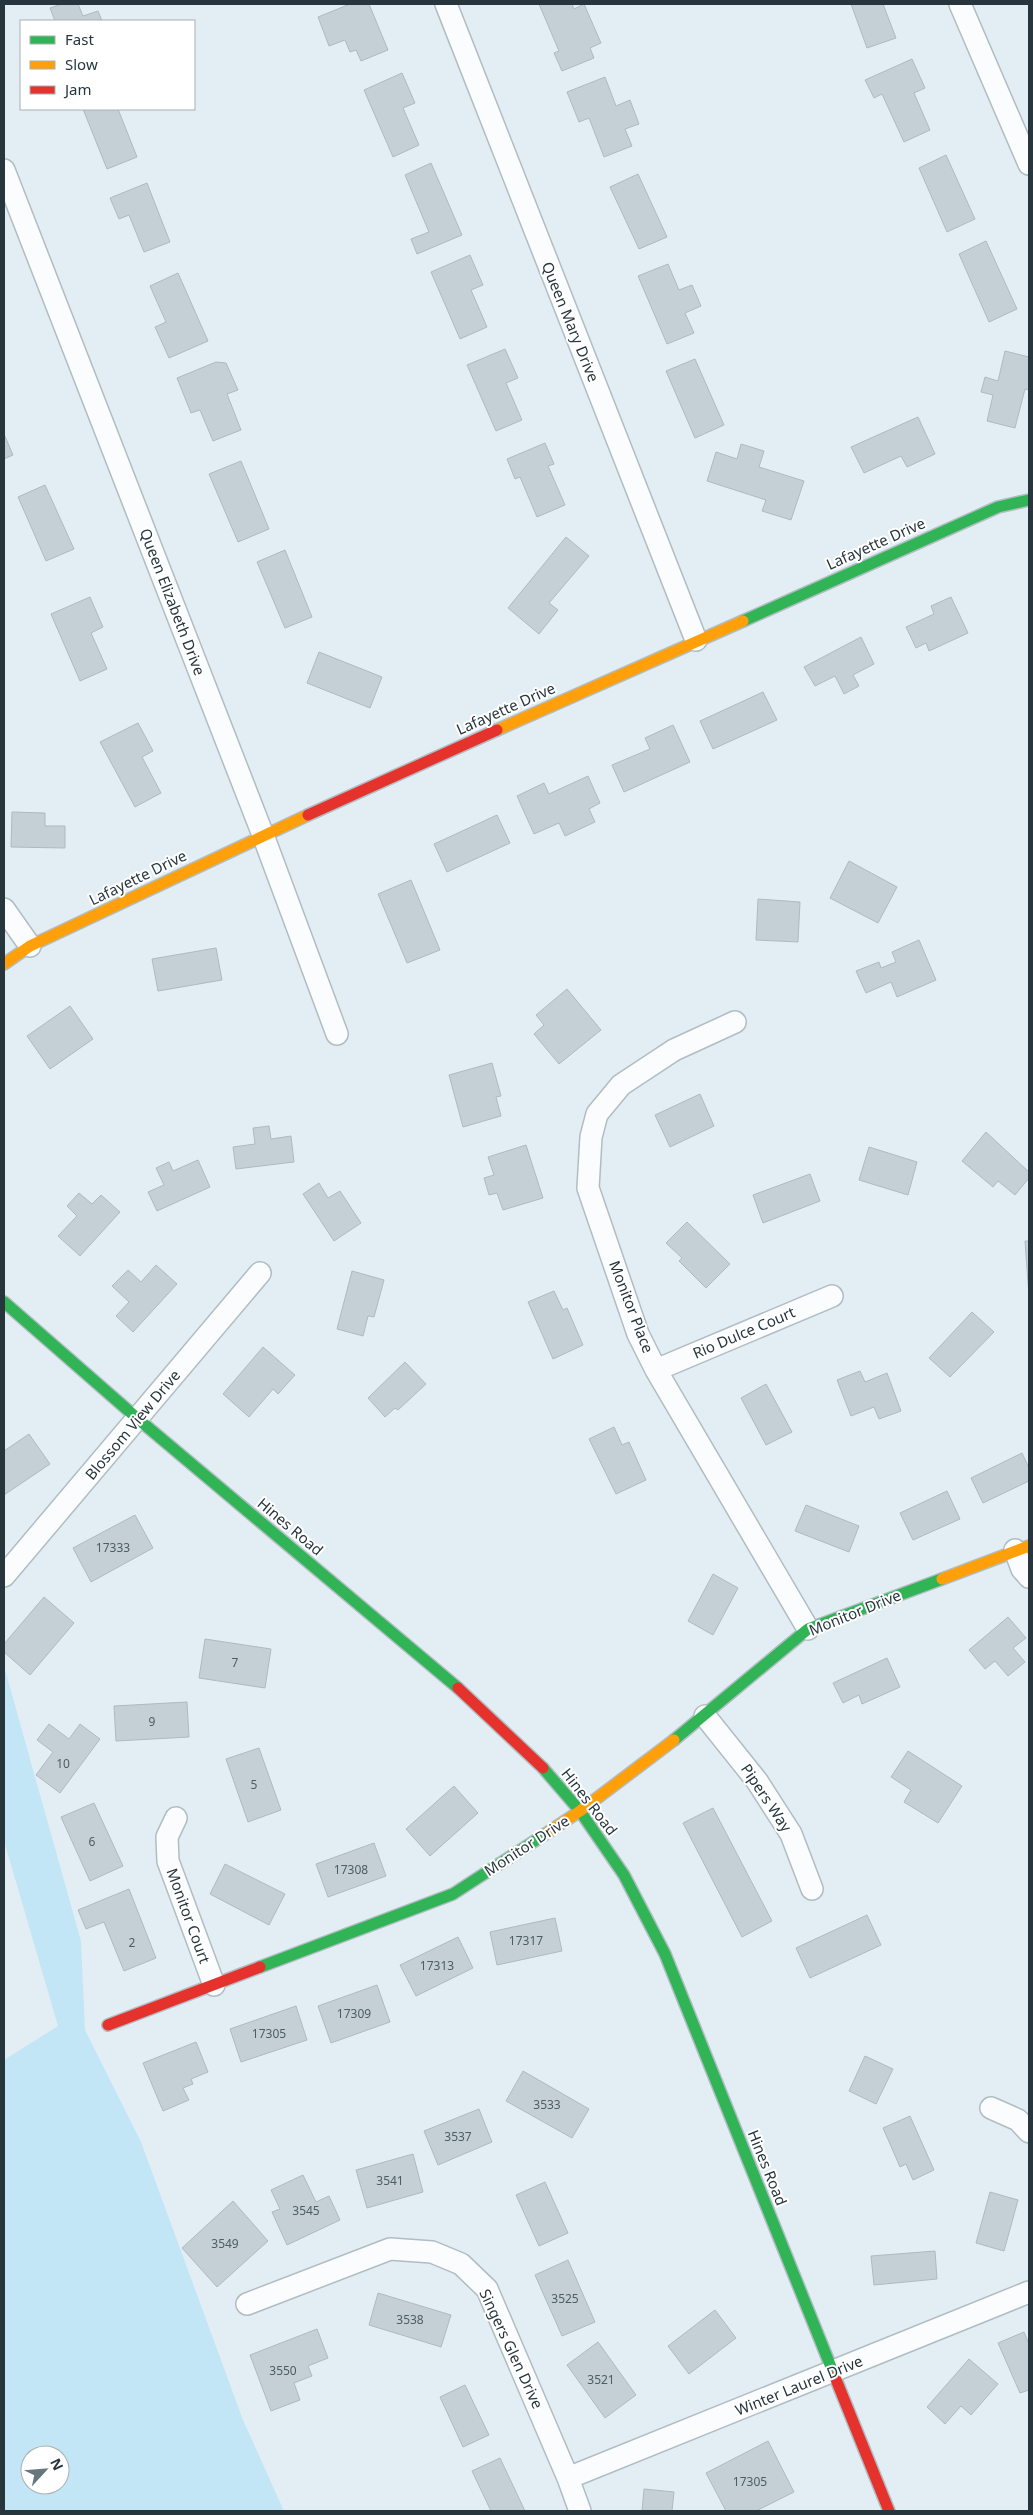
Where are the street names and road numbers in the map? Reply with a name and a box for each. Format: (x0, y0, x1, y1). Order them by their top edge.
street label: Queen Mary Drive (538, 259, 604, 385)
street label: Lafayette Drive (823, 512, 928, 574)
street label: Queen Elizabeth Drive (136, 525, 210, 678)
street label: Lafayette Drive (453, 677, 558, 739)
street label: Lafayette Drive (85, 845, 190, 909)
street label: Monitor Place (605, 1258, 659, 1356)
street label: Rio Dulce Court (689, 1301, 798, 1363)
street label: Blossom View Drive (80, 1365, 184, 1484)
street label: Hines Road (254, 1493, 328, 1560)
street label: Monitor Drive (806, 1585, 904, 1640)
street label: Pipers Way (737, 1760, 797, 1835)
street label: Hines Road (557, 1764, 622, 1839)
street label: Monitor Drive (480, 1810, 573, 1880)
street label: Monitor Court (162, 1865, 216, 1967)
street label: Hines Road (744, 2127, 792, 2208)
street label: Singers Glen Drive (475, 2286, 548, 2412)
street label: Winter Laurel Drive (732, 2350, 865, 2420)

